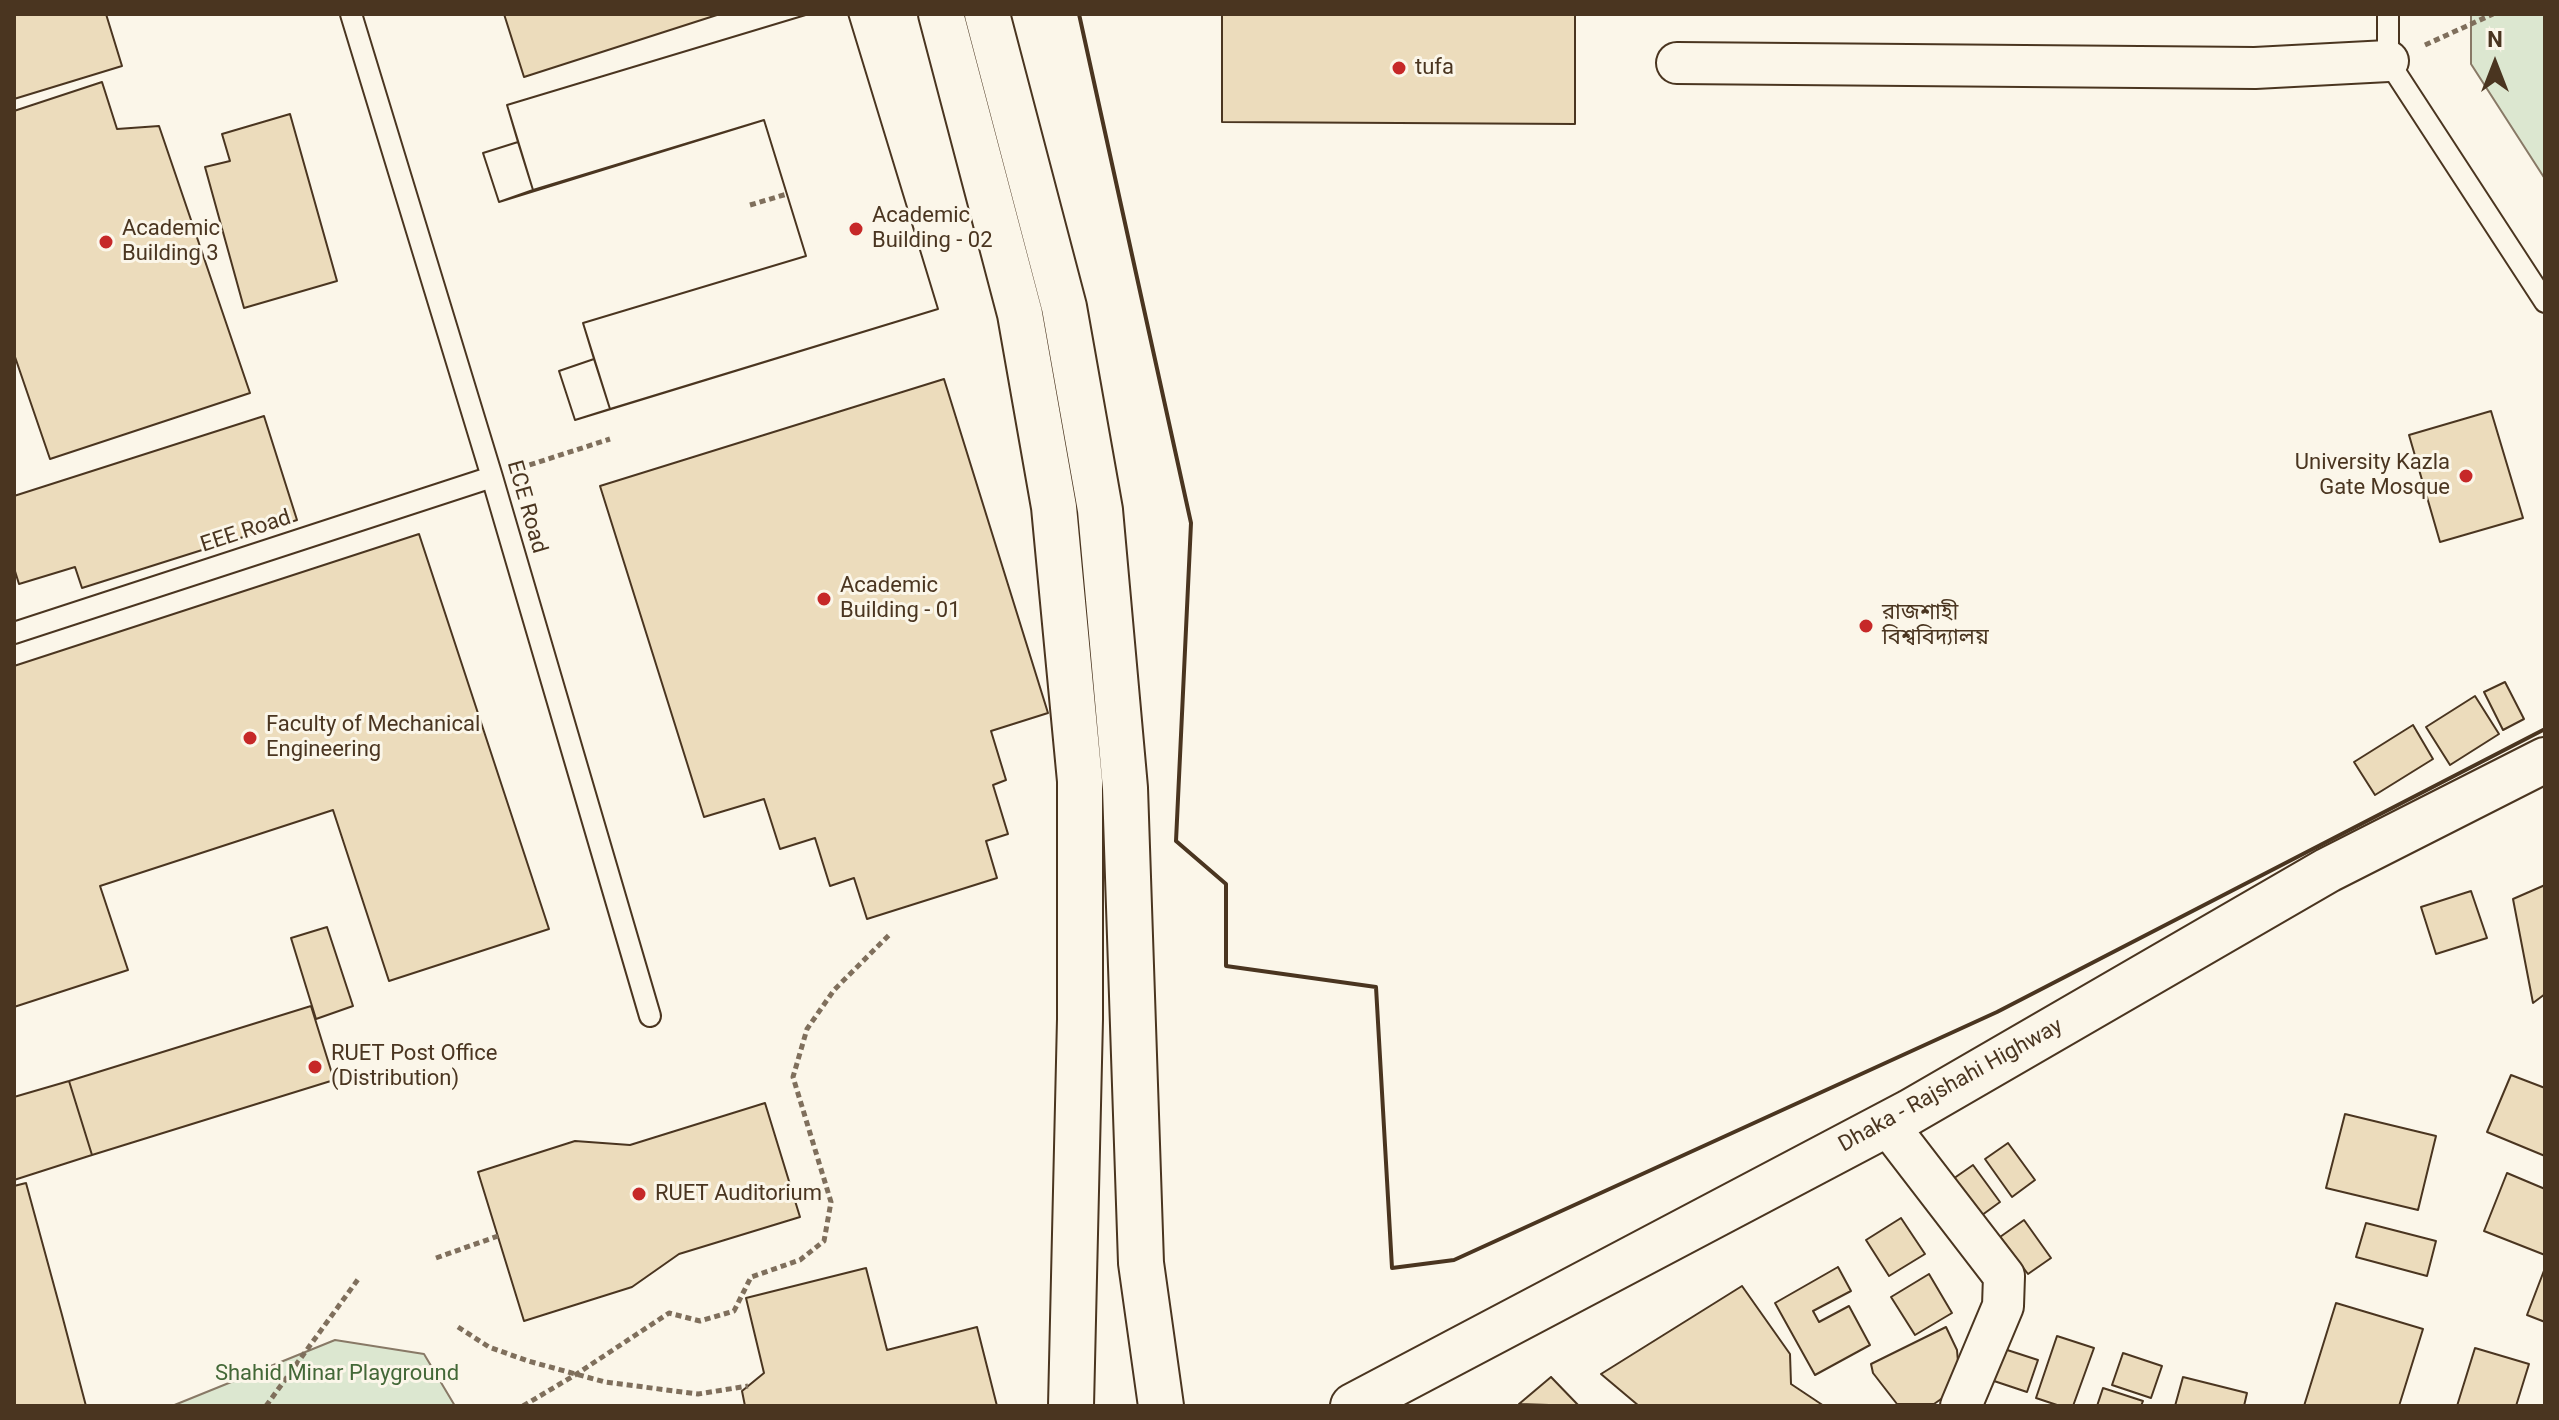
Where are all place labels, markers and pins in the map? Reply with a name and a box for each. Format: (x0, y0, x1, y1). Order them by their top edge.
place label: tufa (1415, 55, 1454, 81)
marker: tufa (1390, 59, 1408, 77)
place label: Academic Building - 02 (872, 203, 993, 254)
place label: Academic Building 3 (122, 216, 220, 268)
marker: Academic Building - 02 (847, 220, 865, 238)
marker: Academic Building 3 (97, 233, 115, 251)
place label: University Kazla Gate Mosque (2295, 450, 2450, 502)
marker: University Kazla Gate Mosque (2457, 467, 2475, 485)
place label: Academic Building - 01 (840, 573, 961, 624)
marker: Academic Building - 01 (815, 590, 833, 608)
place label: রাজশাহী বিশ্ববিদ্যালয় (1882, 600, 1989, 652)
marker: রাজশাহী বিশ্ববিদ্যালয় (1857, 617, 1875, 635)
place label: Faculty of Mechanical Engineering (266, 712, 480, 764)
marker: Faculty of Mechanical Engineering (241, 729, 259, 747)
place label: RUET Post Office (Distribution) (331, 1041, 498, 1092)
marker: RUET Post Office (Distribution) (306, 1058, 324, 1076)
place label: RUET Auditorium (655, 1181, 822, 1207)
marker: RUET Auditorium (630, 1185, 648, 1203)

